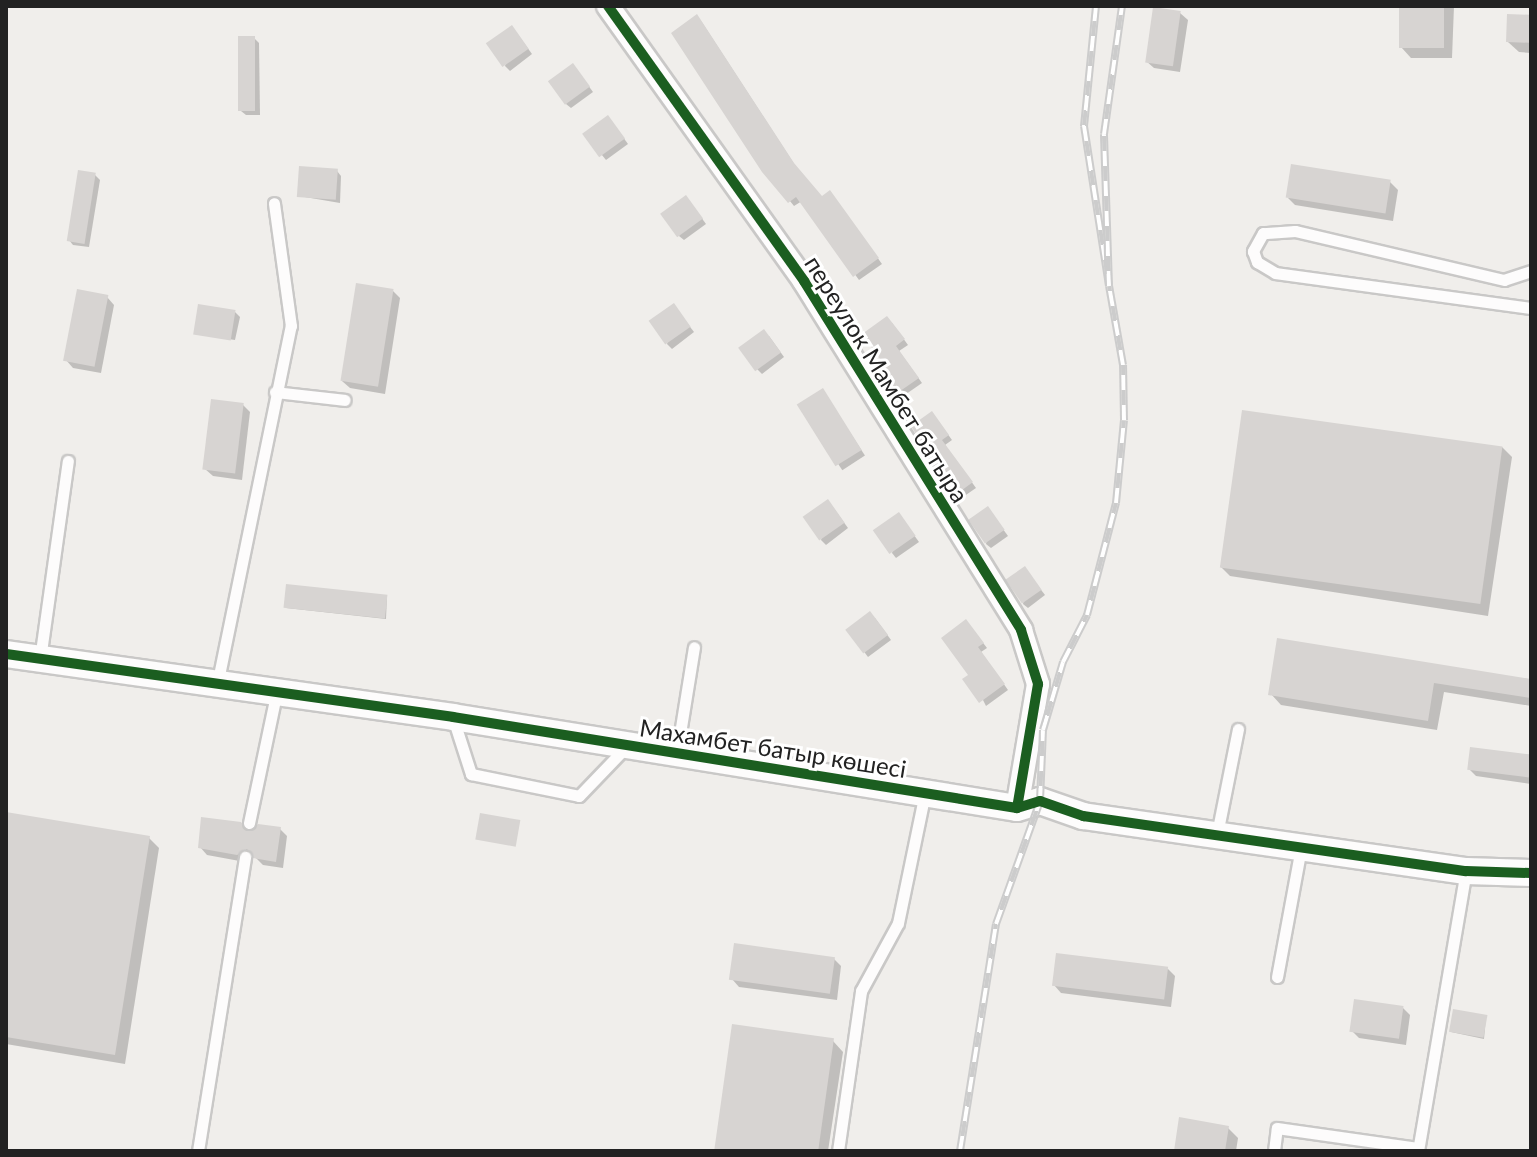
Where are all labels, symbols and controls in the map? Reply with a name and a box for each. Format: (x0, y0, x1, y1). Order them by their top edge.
street label: переулок Мамбет батыра (799, 250, 975, 508)
street label: Махамбет батыр көшесі (638, 713, 908, 783)

